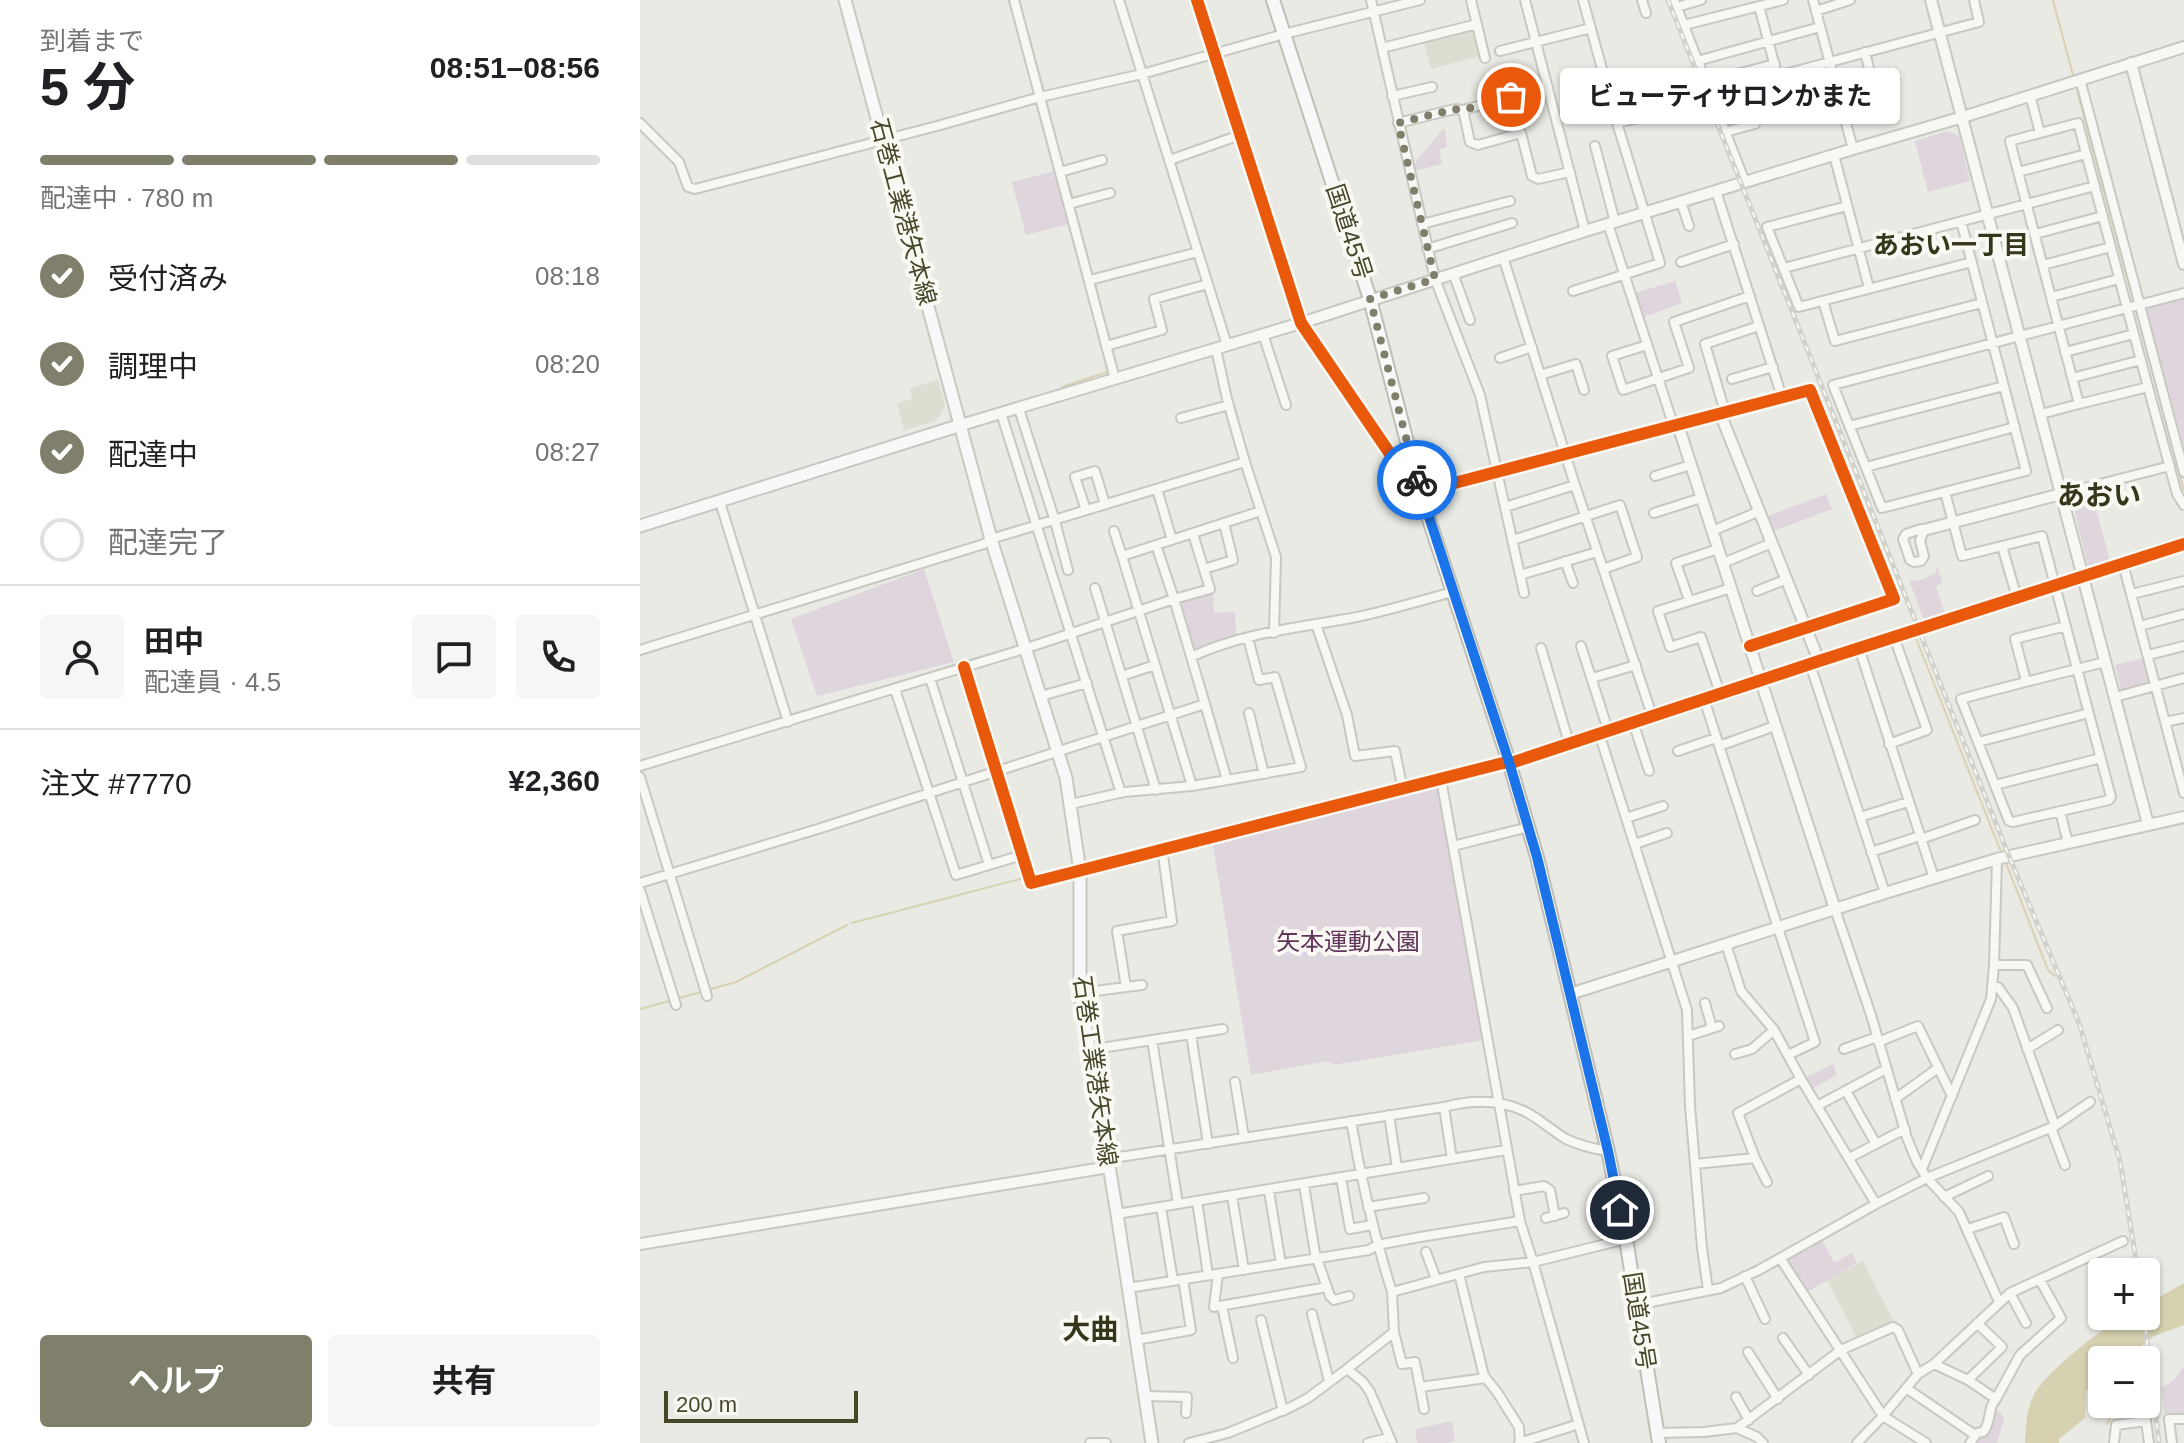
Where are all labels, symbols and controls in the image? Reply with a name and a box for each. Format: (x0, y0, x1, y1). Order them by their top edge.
text: 到着まで (40, 26, 144, 56)
text: 08:51–08:56 (430, 51, 600, 84)
text: 5 分 (40, 58, 135, 116)
pin (1477, 63, 1545, 131)
callout: ビューティサロンかまた (1559, 69, 1899, 125)
icon: bag (1489, 75, 1533, 119)
text: ビューティサロンかまた (1588, 81, 1872, 111)
street label: 石巻工業港矢本線 (866, 116, 941, 308)
street label: 国道45号 (1321, 181, 1378, 283)
text: 配達中 · 780 m (40, 183, 213, 213)
district label: あおい一丁目 (1873, 230, 2029, 260)
icon: check (40, 254, 84, 298)
text: 08:18 (535, 261, 600, 291)
text: 受付済み (108, 262, 228, 295)
icon: check (40, 342, 84, 386)
text: 08:20 (535, 349, 600, 379)
text: 調理中 (108, 350, 198, 383)
icon: check (40, 430, 84, 474)
text: 08:27 (535, 437, 600, 467)
text: 配達中 (108, 438, 198, 471)
courier (1377, 440, 1457, 520)
icon: bike (1395, 458, 1439, 502)
district label: あおい (2057, 480, 2141, 511)
text: 配達完了 (108, 526, 228, 559)
button: person (40, 615, 124, 699)
button: chat (412, 615, 496, 699)
button: phone (516, 615, 600, 699)
text: 田中 (144, 625, 204, 658)
text: 配達員 · 4.5 (144, 667, 281, 697)
text: ¥2,360 (508, 764, 600, 797)
text: 注文 #7770 (40, 767, 192, 800)
park label: 矢本運動公園 (1276, 928, 1420, 955)
street label: 石巻工業港矢本線 (1069, 974, 1122, 1168)
pin (1586, 1176, 1654, 1244)
icon: home (1598, 1188, 1642, 1232)
map controls (2088, 1258, 2160, 1418)
button: + (2088, 1258, 2160, 1330)
street label: 国道45号 (1618, 1270, 1661, 1372)
district label: 大曲 (1062, 1314, 1118, 1345)
button: ヘルプ (40, 1335, 312, 1427)
button: 共有 (328, 1335, 600, 1427)
button: − (2088, 1346, 2160, 1418)
scale bar (664, 1387, 858, 1423)
text: 200 m (676, 1392, 737, 1417)

